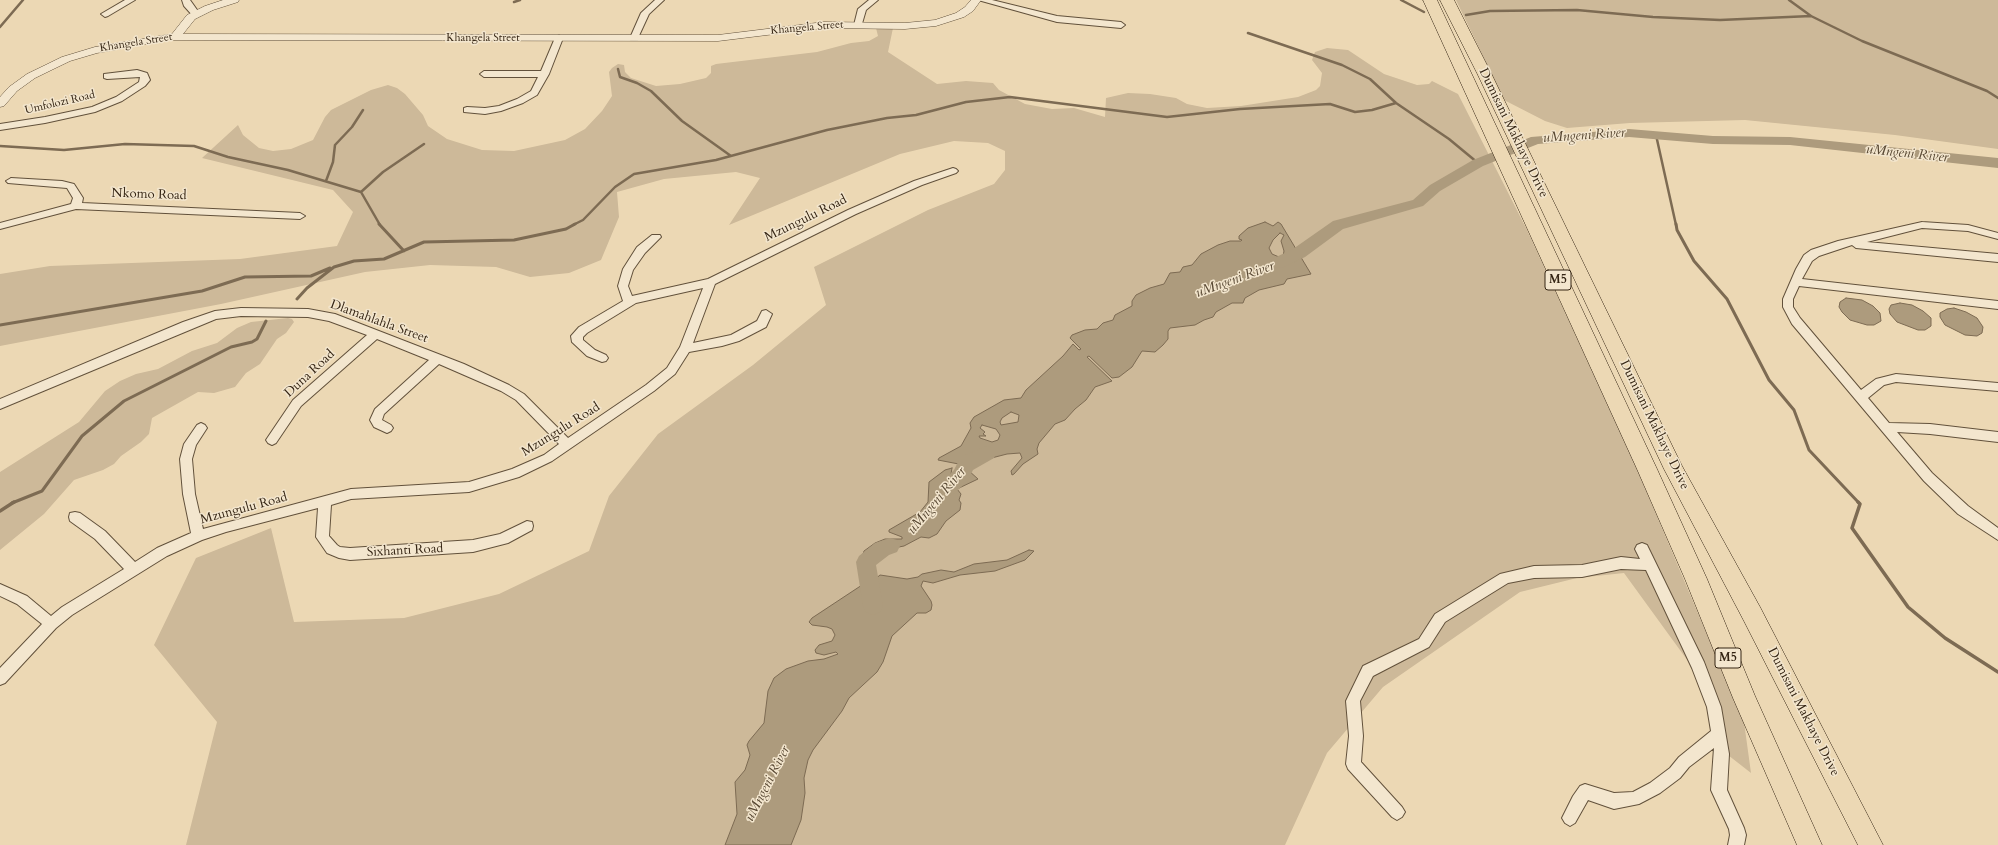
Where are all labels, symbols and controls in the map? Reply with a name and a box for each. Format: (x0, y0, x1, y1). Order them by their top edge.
street label: Khangela Street (770, 18, 844, 38)
street label: Khangela Street (99, 31, 173, 55)
street label: Khangela Street (446, 31, 520, 45)
street label: Dumisani Makhaye Drive (1475, 66, 1551, 200)
street label: Umfolozi Road (24, 89, 96, 117)
water label: uMngeni River (1542, 125, 1626, 147)
water label: uMngeni River (1865, 141, 1949, 167)
street label: Nkomo Road (111, 186, 187, 204)
street label: Mzungulu Road (762, 192, 850, 246)
water label: uMngeni River (1193, 258, 1277, 302)
road number: M5 (1545, 270, 1571, 290)
street label: Dlamahlahla Street (328, 297, 430, 347)
street label: Duna Road (282, 347, 338, 401)
street label: Dumisani Makhaye Drive (1616, 358, 1692, 492)
street label: Mzungulu Road (519, 400, 603, 460)
water label: uMngeni River (904, 464, 970, 538)
street label: Mzungulu Road (199, 490, 289, 528)
street label: Sixhanti Road (366, 541, 444, 561)
street label: Dumisani Makhaye Drive (1764, 645, 1842, 779)
road number: M5 (1715, 648, 1741, 668)
water label: uMngeni River (742, 743, 794, 825)

